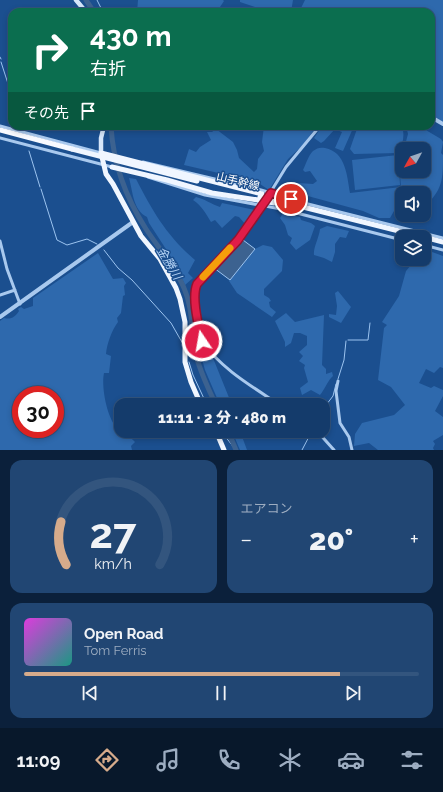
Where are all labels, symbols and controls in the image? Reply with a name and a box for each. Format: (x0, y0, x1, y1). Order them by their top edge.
text: 430 m (90, 20, 172, 53)
icon: right (24, 24, 76, 76)
text: 右折 (90, 58, 126, 79)
icon: arrive (77, 100, 99, 122)
text: その先 (24, 104, 69, 122)
north arrow (395, 142, 431, 178)
map controls (395, 142, 431, 266)
street label: 山手幹線 (215, 170, 261, 193)
pin (274, 182, 308, 216)
button: sound (395, 186, 431, 222)
icon: arrive (280, 188, 302, 210)
button: layers (395, 230, 431, 266)
water label: 金勝川 (154, 244, 185, 284)
position arrow (181, 320, 223, 362)
speed limit sign: 30 (12, 386, 64, 438)
text: 11:11 · 2 分 · 480 m (158, 409, 286, 427)
text: エアコン (241, 501, 293, 516)
text: 27 (90, 508, 137, 557)
text: 20° (309, 522, 353, 557)
text: − (241, 526, 252, 552)
text: + (410, 526, 419, 552)
text: km/h (94, 555, 132, 571)
text: Open Road (84, 625, 164, 643)
text: Tom Ferris (84, 643, 147, 658)
icon: previous (79, 682, 101, 704)
icon: pause (210, 682, 232, 704)
icon: next (342, 682, 364, 704)
icon: directions (93, 746, 121, 774)
icon: music (154, 746, 182, 774)
icon: phone (215, 746, 243, 774)
icon: climate (276, 746, 304, 774)
icon: car (337, 746, 365, 774)
icon: filters (398, 746, 426, 774)
text: 11:09 (17, 750, 60, 771)

